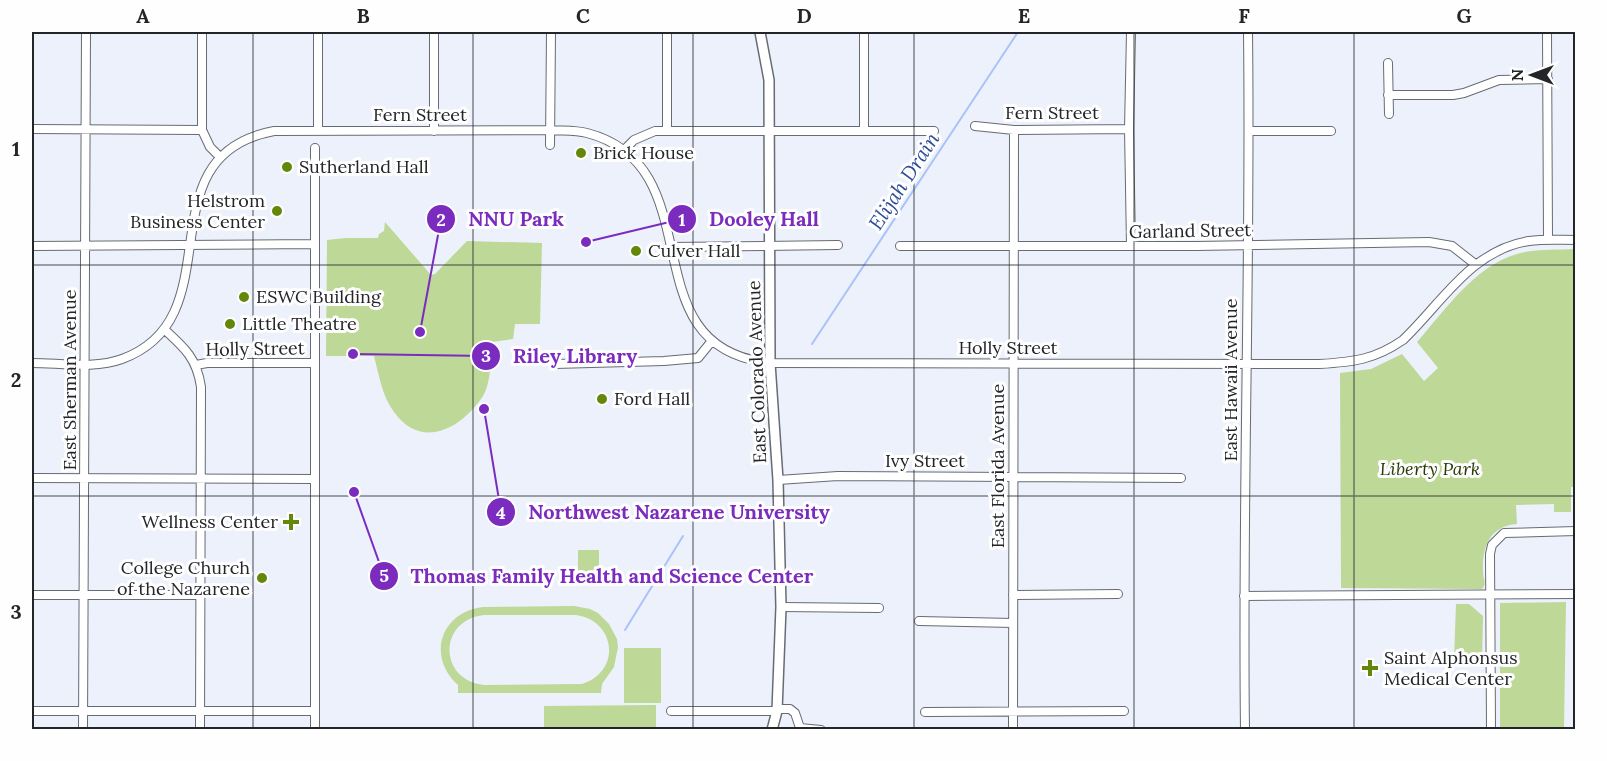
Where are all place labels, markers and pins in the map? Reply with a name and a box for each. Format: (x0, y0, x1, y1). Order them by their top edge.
place label: Brick House (593, 141, 694, 164)
marker: Brick House (574, 146, 588, 160)
place label: Sutherland Hall (299, 155, 429, 178)
marker: Sutherland Hall (280, 160, 294, 174)
place label: Helstrom Business Center (130, 189, 265, 233)
callout: NNU Park (426, 200, 576, 238)
callout: Dooley Hall (667, 200, 831, 238)
marker: Helstrom Business Center (270, 204, 284, 218)
place label: Culver Hall (648, 239, 741, 262)
marker: Culver Hall (629, 244, 643, 258)
place label: ESWC Building (256, 285, 382, 308)
marker: ESWC Building (237, 290, 251, 304)
place label: Little Theatre (242, 312, 357, 335)
marker: Little Theatre (223, 317, 237, 331)
callout: Riley Library (471, 337, 649, 375)
place label: Ford Hall (614, 387, 690, 410)
marker: Ford Hall (595, 392, 609, 406)
callout: Northwest Nazarene University (486, 493, 841, 531)
place label: Wellness Center (142, 510, 278, 533)
marker: Wellness Center (282, 513, 300, 531)
place label: College Church of the Nazarene (117, 556, 250, 600)
callout: Thomas Family Health and Science Center (369, 557, 826, 595)
marker: College Church of the Nazarene (255, 571, 269, 585)
place label: Saint Alphonsus Medical Center (1384, 646, 1518, 690)
marker: Saint Alphonsus Medical Center (1361, 659, 1379, 677)

